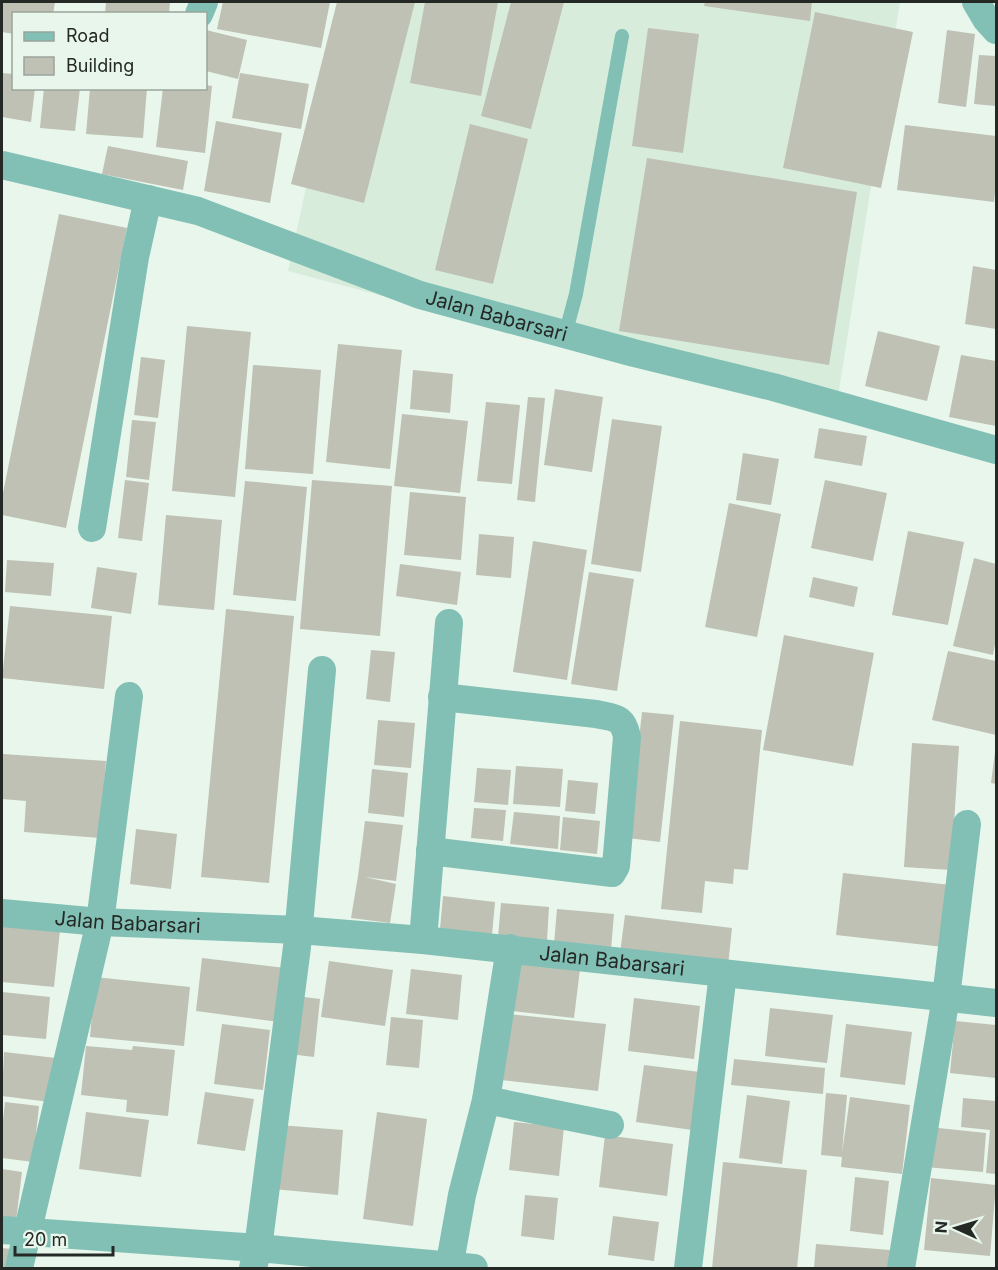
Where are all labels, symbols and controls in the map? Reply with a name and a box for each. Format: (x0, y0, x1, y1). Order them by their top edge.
legend (12, 12, 207, 90)
text: Road (66, 25, 109, 46)
text: Building (66, 55, 134, 76)
street label: Jalan Babarsari (423, 285, 570, 346)
street label: Jalan Babarsari (54, 906, 201, 938)
street label: Jalan Babarsari (538, 941, 686, 981)
north arrow (926, 1198, 986, 1258)
scale bar (15, 1219, 112, 1257)
text: N (931, 1220, 951, 1234)
text: 20 m (24, 1229, 67, 1250)

